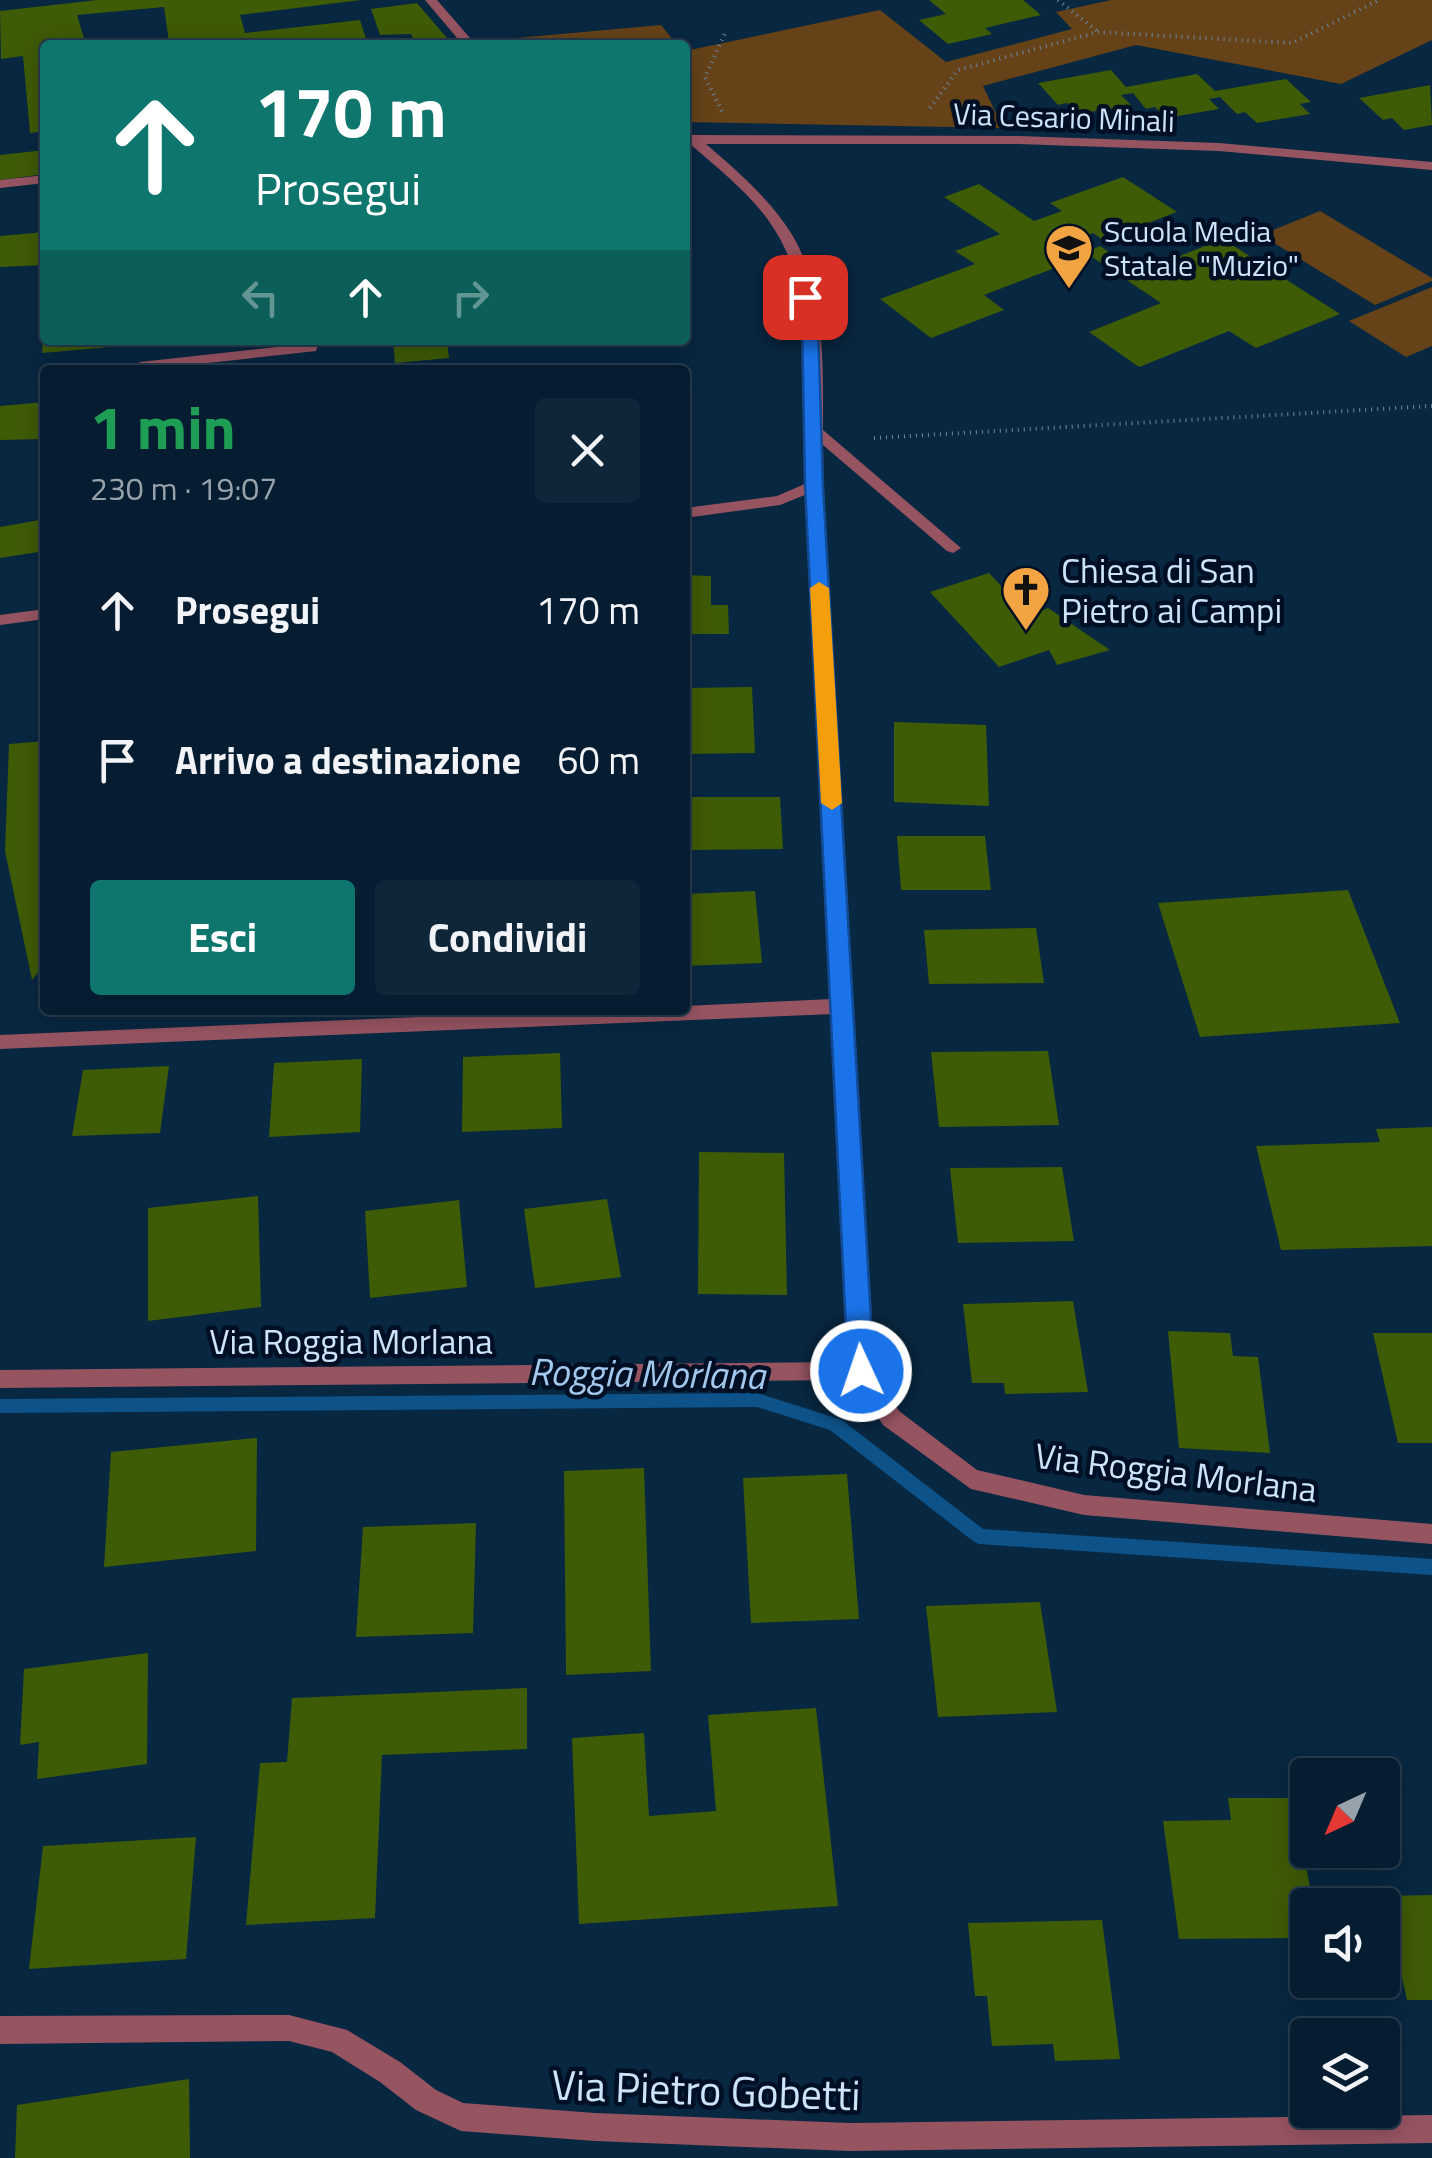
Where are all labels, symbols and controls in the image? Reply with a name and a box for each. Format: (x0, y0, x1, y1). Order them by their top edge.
text: 170 m (255, 58, 447, 164)
icon: ahead (90, 80, 220, 210)
street label: Via Cesario Minali (952, 90, 1176, 144)
text: Prosegui (255, 154, 421, 222)
place label: Scuola Media Statale "Muzio" (1104, 208, 1299, 288)
school or university icon: Scuola Media Statale "Muzio" (1043, 222, 1095, 290)
pin (763, 255, 848, 340)
icon: left (233, 270, 288, 325)
icon: ahead (338, 270, 393, 325)
icon: right (443, 270, 498, 325)
icon: arrive (778, 270, 833, 325)
text: 1 min (90, 381, 236, 472)
button: close (535, 398, 640, 503)
text: 230 m · 19:07 (90, 464, 277, 512)
place label: Chiesa di San Pietro ai Campi (1061, 543, 1282, 637)
church icon: Chiesa di San Pietro ai Campi (1000, 564, 1052, 632)
text: Prosegui (175, 581, 320, 639)
text: 170 m (536, 581, 640, 639)
icon: ahead (90, 583, 145, 638)
text: Arrivo a destinazione (175, 731, 521, 789)
text: 60 m (557, 731, 640, 789)
icon: arrive (90, 733, 145, 788)
button: Esci (90, 880, 355, 995)
button: Condividi (375, 880, 640, 995)
street label: Via Roggia Morlana (209, 1314, 493, 1368)
position arrow (809, 1319, 913, 1423)
water label: Roggia Morlana (528, 1342, 768, 1404)
street label: Via Roggia Morlana (1032, 1428, 1320, 1516)
north arrow (1290, 1758, 1400, 1868)
map controls (1290, 1758, 1400, 2128)
button: sound (1290, 1888, 1400, 1998)
button: layers (1290, 2018, 1400, 2128)
street label: Via Pietro Gobetti (550, 2052, 862, 2126)

